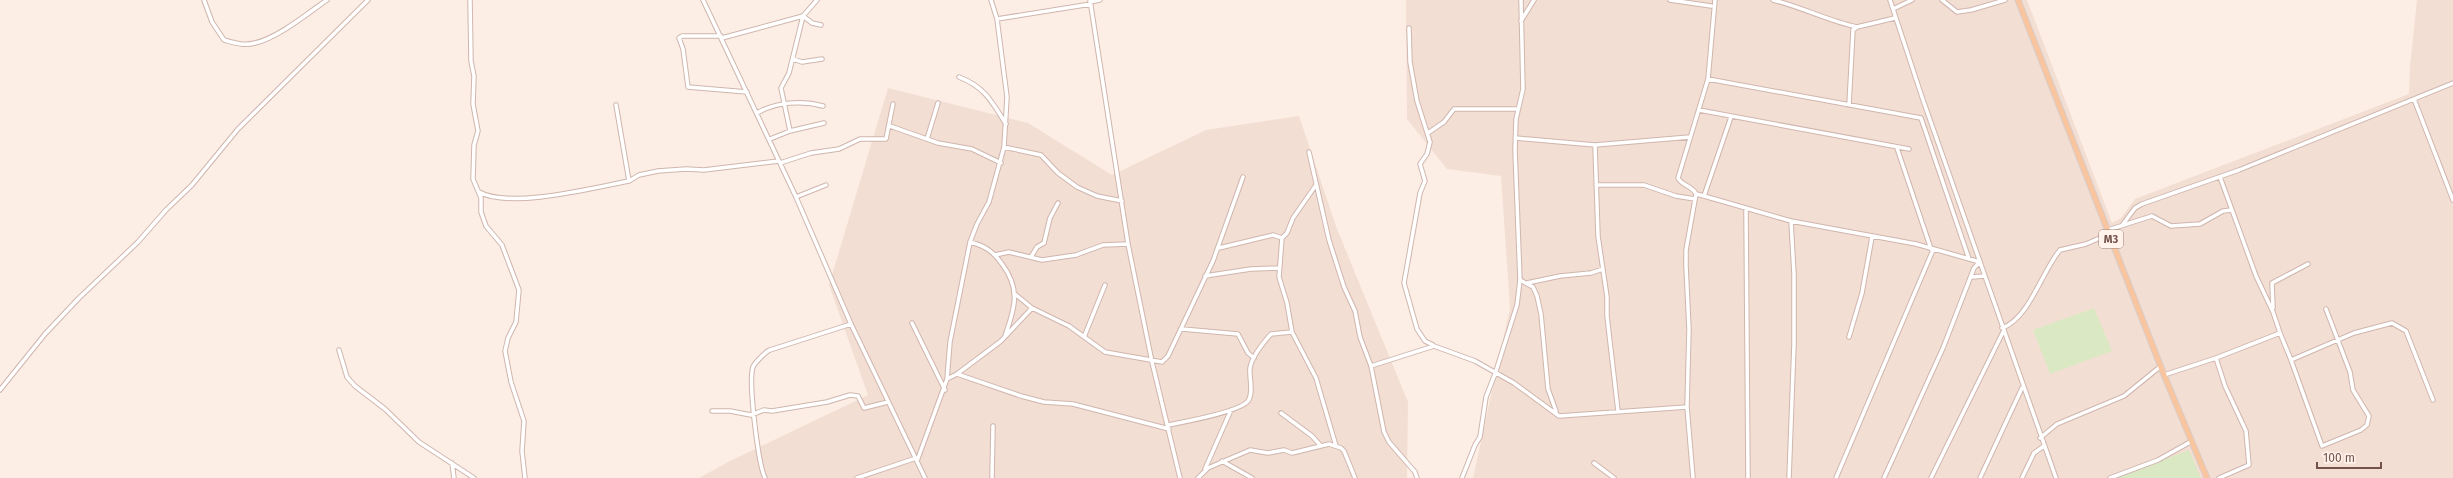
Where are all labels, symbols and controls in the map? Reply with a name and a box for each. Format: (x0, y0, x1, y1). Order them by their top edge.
road number: M3 (2099, 230, 2123, 248)
scale bar (2317, 444, 2381, 470)
text: 100 m (2323, 451, 2355, 465)

